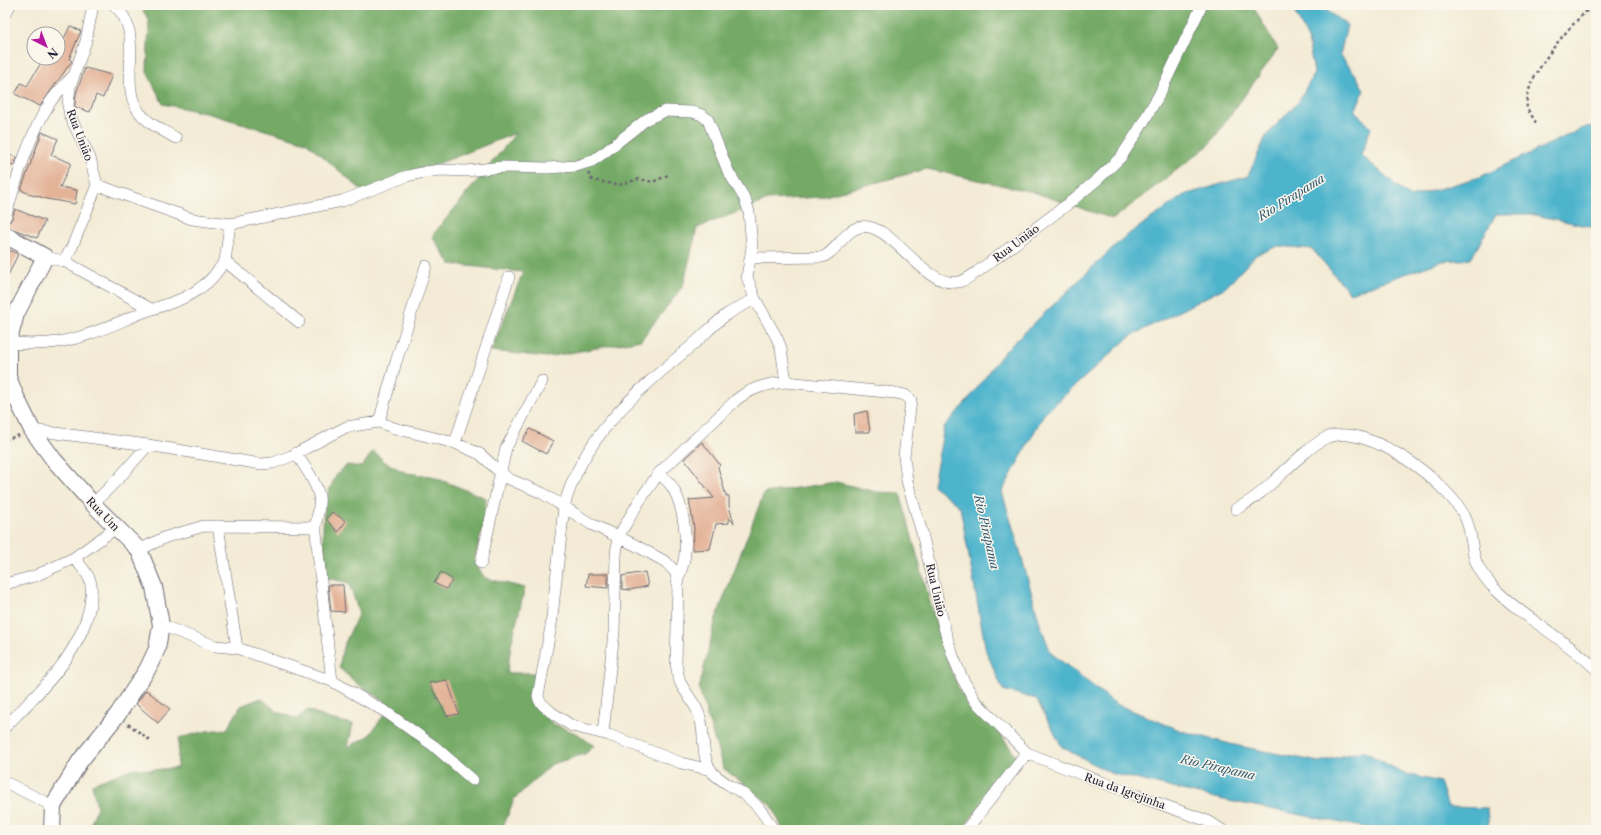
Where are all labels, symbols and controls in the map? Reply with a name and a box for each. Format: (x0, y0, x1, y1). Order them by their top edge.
north arrow (26, 26, 66, 66)
text: N (44, 45, 61, 62)
street label: Rua União (64, 107, 96, 163)
water label: Rio Pirapama (1254, 170, 1327, 224)
street label: Rua União (990, 221, 1042, 265)
water label: Rio Pirapama (971, 492, 1003, 571)
street label: Rua Um (83, 494, 123, 534)
street label: Rua União (923, 562, 949, 618)
water label: Rio Pirapama (1178, 751, 1257, 783)
street label: Rua da Igrejinha (1083, 770, 1168, 812)

